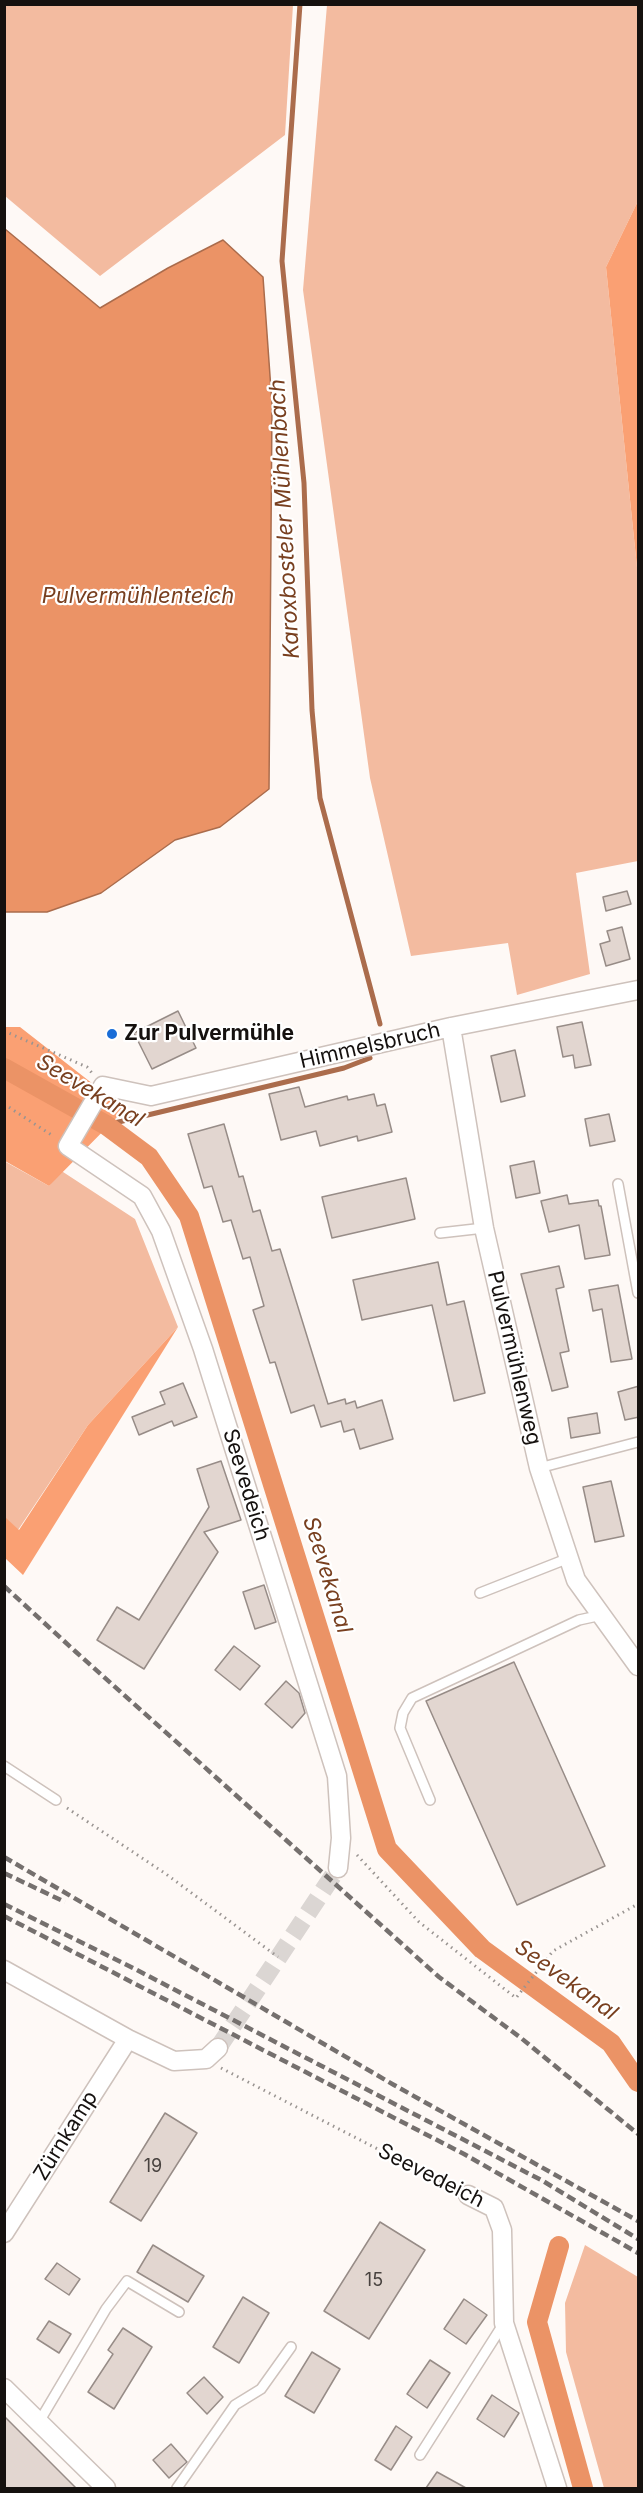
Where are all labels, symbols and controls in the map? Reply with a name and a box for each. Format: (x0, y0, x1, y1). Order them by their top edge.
water label: Karoxbosteler Mühlenbach (264, 379, 306, 659)
water label: Pulvermühlenteich (42, 583, 234, 609)
street label: Himmelsbruch (297, 1018, 443, 1074)
place label: Zur Pulvermühle (124, 1021, 294, 1047)
marker: Zur Pulvermühle (105, 1027, 119, 1041)
water label: Seevekanal (32, 1049, 148, 1133)
street label: Pulvermühlenweg (482, 1269, 546, 1447)
street label: Seevedeich (217, 1426, 275, 1544)
water label: Seevekanal (297, 1514, 357, 1636)
water label: Seevekanal (509, 1934, 623, 2026)
street label: Zürnkamp (29, 2087, 103, 2185)
street label: Seevedeich (374, 2138, 488, 2214)
house number: 19 (144, 2156, 162, 2178)
house number: 15 (365, 2270, 383, 2292)

